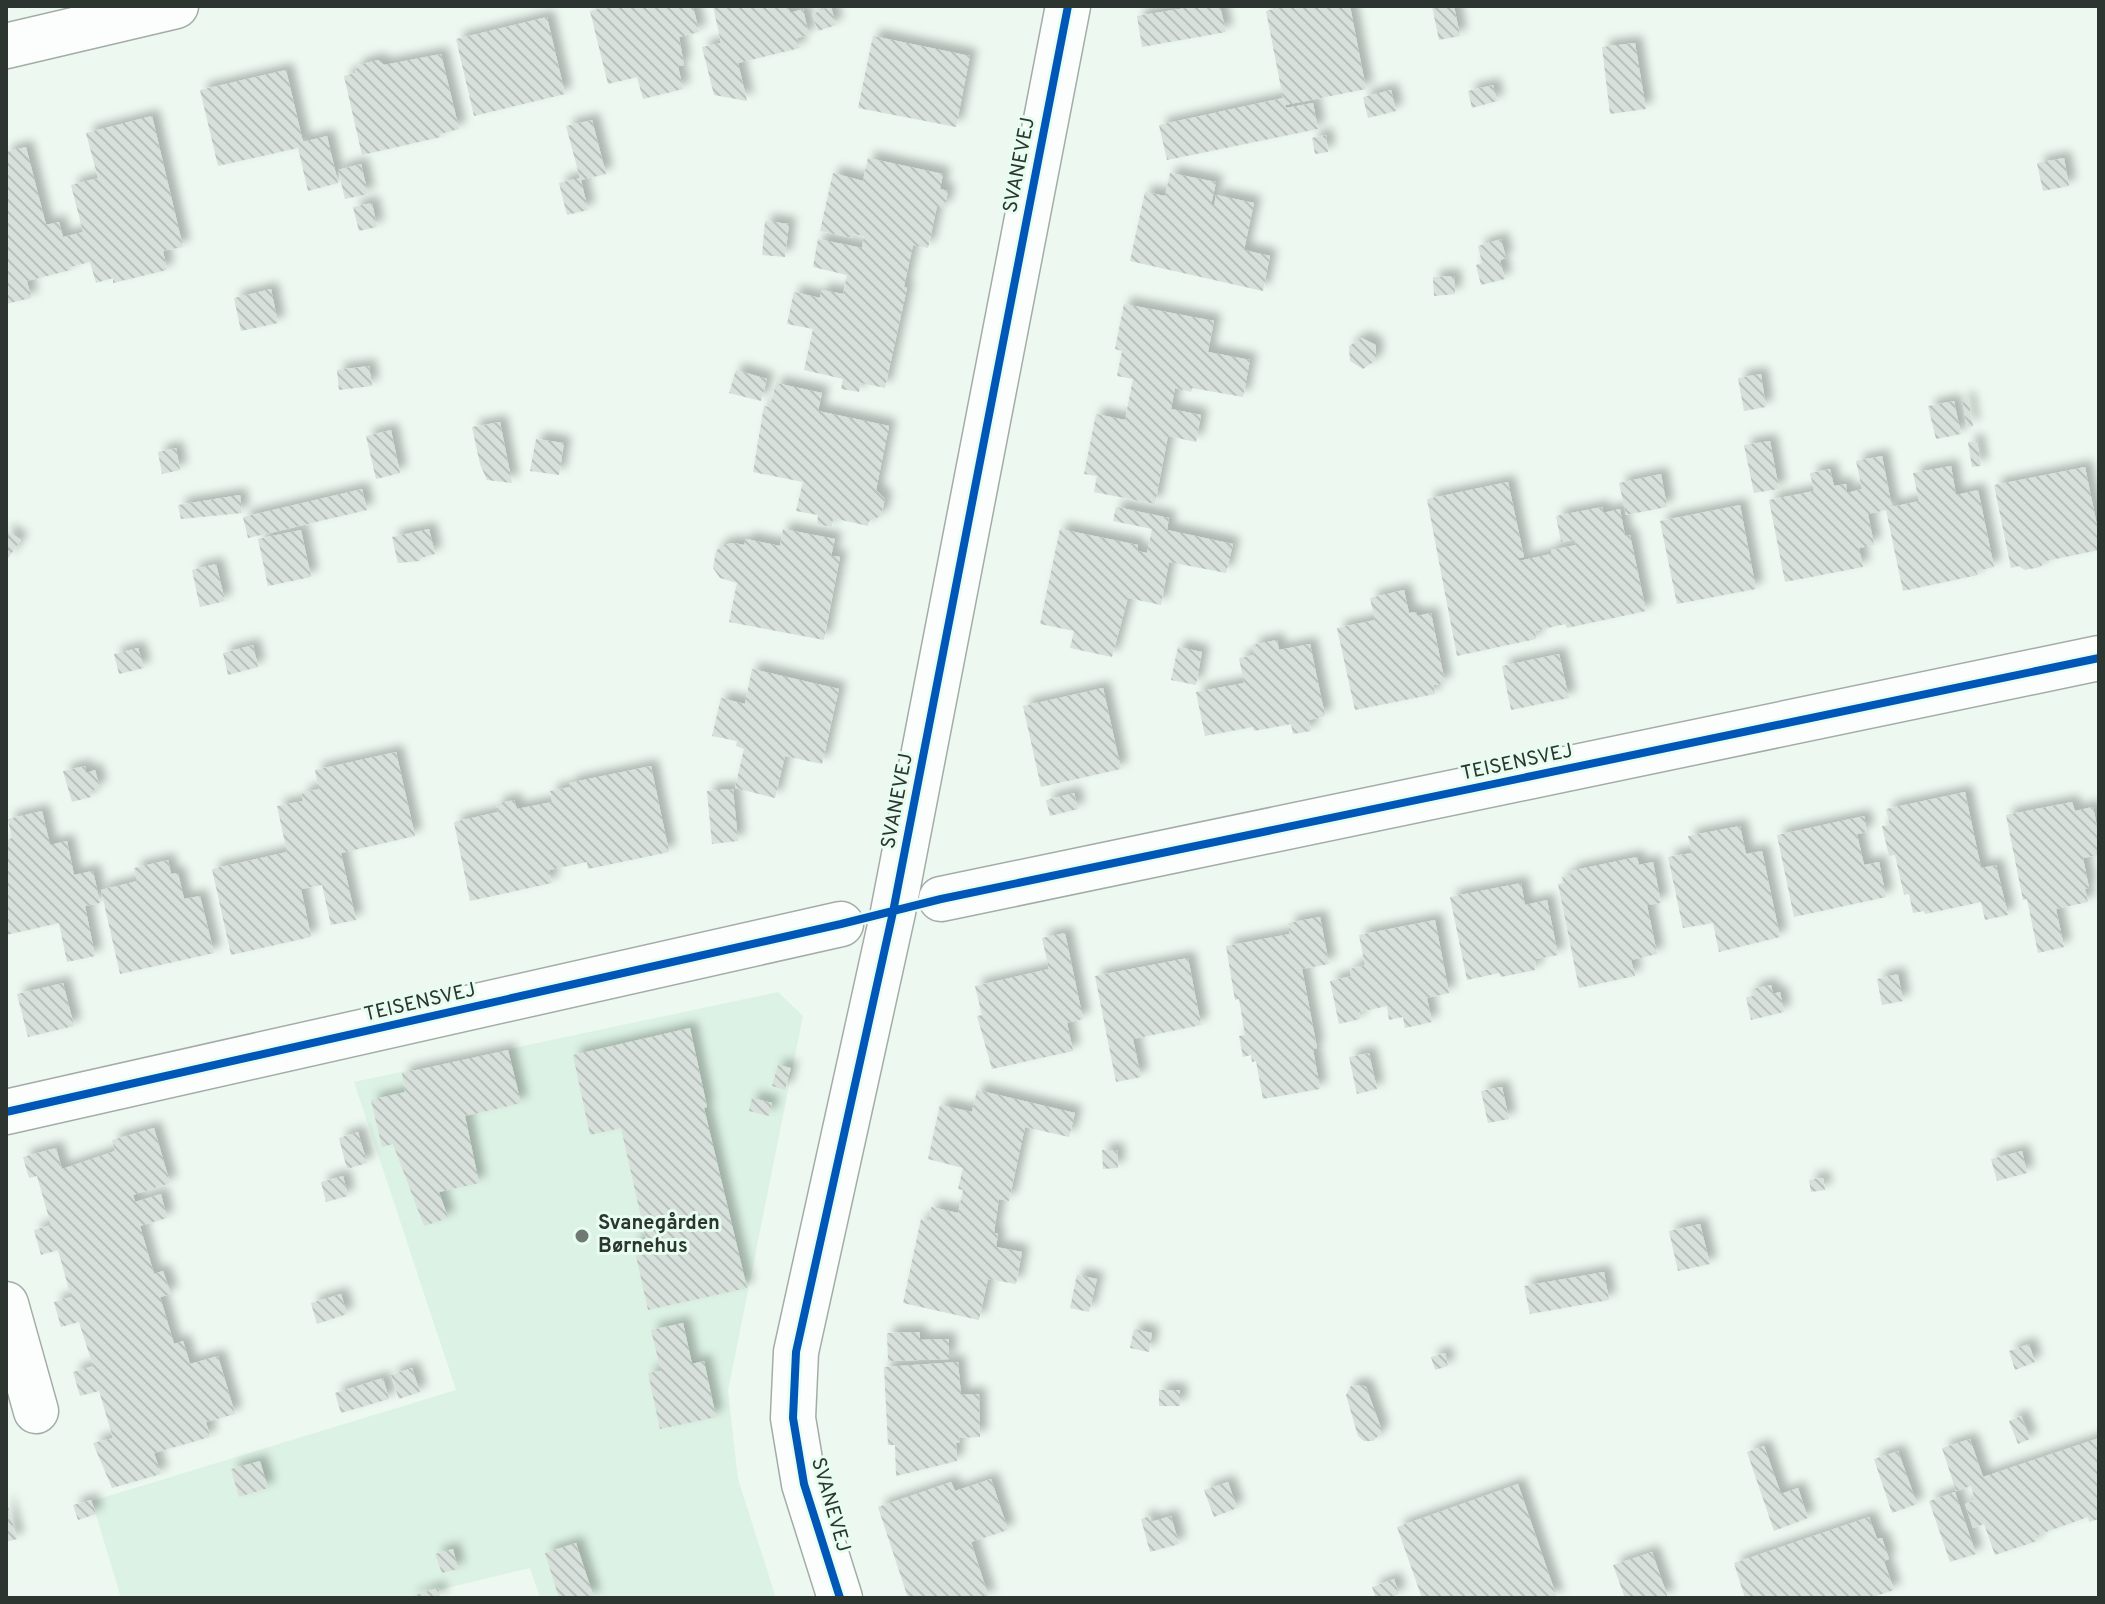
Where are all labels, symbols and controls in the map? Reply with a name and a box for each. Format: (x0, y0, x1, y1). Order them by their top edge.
street label: SVANEVEJ (998, 115, 1042, 215)
street label: TEISENSVEJ (1459, 738, 1575, 788)
street label: SVANEVEJ (876, 751, 920, 851)
street label: TEISENSVEJ (362, 978, 478, 1028)
place label: Svanegården Børnehus (598, 1211, 720, 1260)
marker: Svanegården Børnehus (573, 1227, 591, 1245)
street label: SVANEVEJ (804, 1455, 856, 1555)

